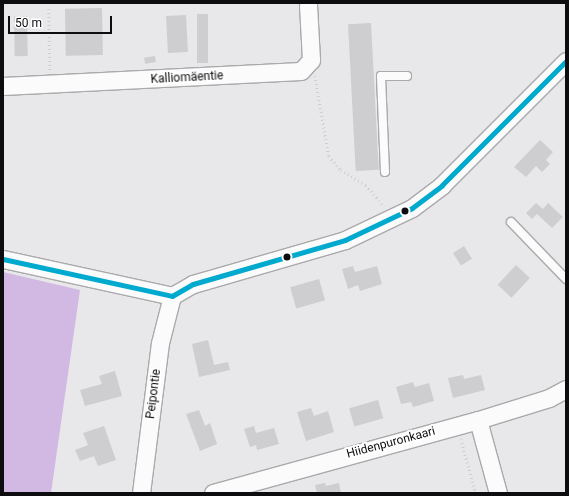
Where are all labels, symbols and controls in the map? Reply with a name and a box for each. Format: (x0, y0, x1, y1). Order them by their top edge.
scale bar (10, 8, 114, 34)
text: 50 m (15, 16, 42, 30)
street label: Kalliomäentie (150, 69, 224, 87)
unlabelled marker (400, 206, 410, 216)
unlabelled marker (282, 252, 292, 262)
street label: Peipontie (144, 368, 164, 420)
street label: Hiidenpuronkaari (345, 424, 437, 462)

